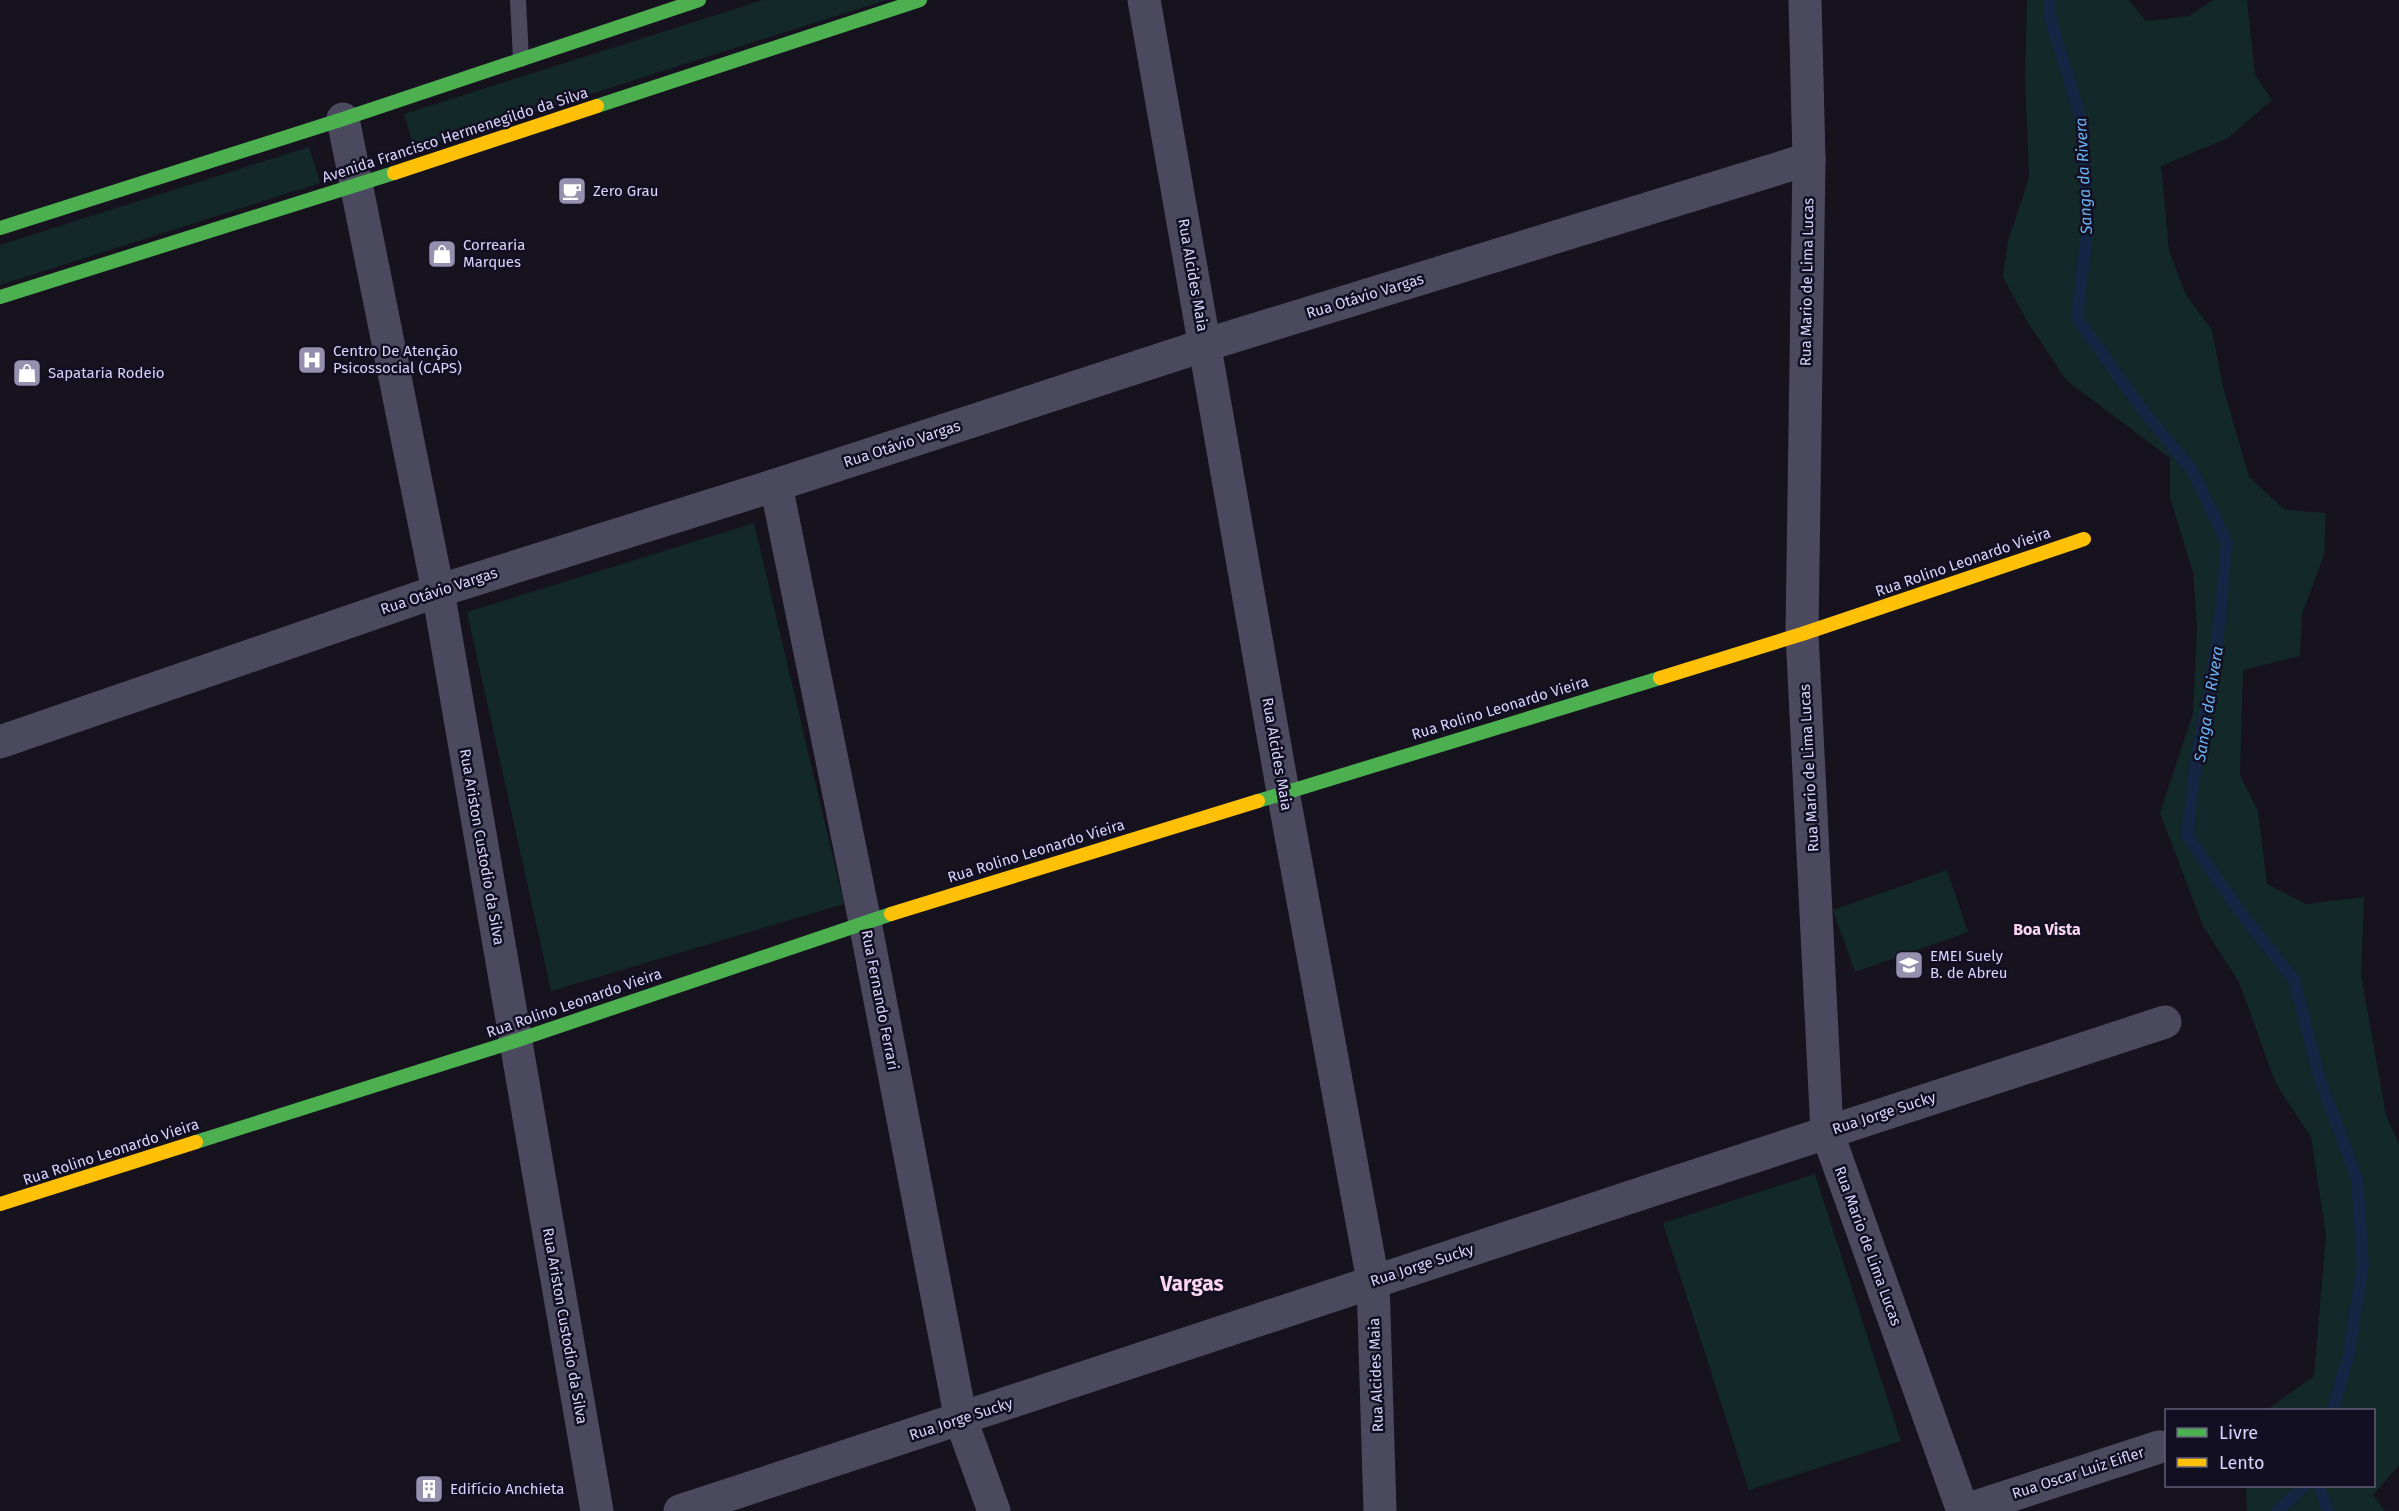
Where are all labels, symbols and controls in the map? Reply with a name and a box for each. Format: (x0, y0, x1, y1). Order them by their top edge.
street label: Avenida Francisco Hermenegildo da Silva (320, 83, 590, 187)
water label: Sanga da Rivera (2071, 117, 2096, 236)
cafe icon: Zero Grau (556, 175, 588, 207)
place label: Zero Grau (593, 182, 658, 200)
street label: Rua Mario de Lima Lucas (1797, 198, 1817, 366)
street label: Rua Alcides Maia (1174, 217, 1212, 333)
place label: Correaria Marques (463, 236, 525, 271)
shop icon: Correaria Marques (426, 238, 458, 270)
street label: Rua Otávio Vargas (1304, 270, 1426, 322)
place label: Centro De Atenção Psicossocial (CAPS) (333, 342, 462, 377)
hospital icon: Centro De Atenção Psicossocial (CAPS) (296, 344, 328, 376)
shop icon: Sapataria Rodeio (11, 357, 43, 389)
place label: Sapataria Rodeio (48, 364, 165, 382)
street label: Rua Otávio Vargas (841, 417, 963, 471)
street label: Rua Rolino Leonardo Vieira (1873, 524, 2053, 600)
street label: Rua Otávio Vargas (378, 564, 500, 618)
water label: Sanga da Rivera (2190, 645, 2227, 764)
street label: Rua Rolino Leonardo Vieira (1409, 672, 1591, 744)
street label: Rua Mario de Lima Lucas (1796, 683, 1822, 853)
street label: Rua Alcides Maia (1258, 696, 1296, 812)
street label: Rua Ariston Custodio da Silva (456, 747, 508, 947)
street label: Rua Rolino Leonardo Vieira (945, 815, 1127, 887)
district label: Boa Vista (2013, 920, 2081, 939)
street label: Rua Fernando Ferrari (858, 928, 902, 1072)
place label: EMEI Suely B. de Abreu (1930, 947, 2008, 982)
school or university icon: EMEI Suely B. de Abreu (1893, 949, 1925, 981)
street label: Rua Rolino Leonardo Vieira (484, 965, 664, 1041)
street label: Rua Jorge Sucky (1830, 1088, 1939, 1138)
street label: Rua Rolino Leonardo Vieira (21, 1115, 201, 1189)
street label: Rua Mario de Lima Lucas (1831, 1164, 1905, 1328)
street label: Rua Ariston Custodio da Silva (539, 1226, 591, 1426)
street label: Rua Jorge Sucky (1368, 1240, 1477, 1290)
district label: Vargas (1159, 1271, 1224, 1297)
street label: Rua Alcides Maia (1365, 1317, 1387, 1433)
street label: Rua Jorge Sucky (907, 1394, 1016, 1444)
legend (2165, 1409, 2375, 1487)
text: Livre (2219, 1422, 2258, 1444)
street label: Rua Oscar Luiz Eifler (2010, 1443, 2147, 1503)
text: Lento (2219, 1452, 2265, 1474)
building icon: Edifício Anchieta (413, 1473, 445, 1505)
place label: Edifício Anchieta (450, 1480, 564, 1498)

